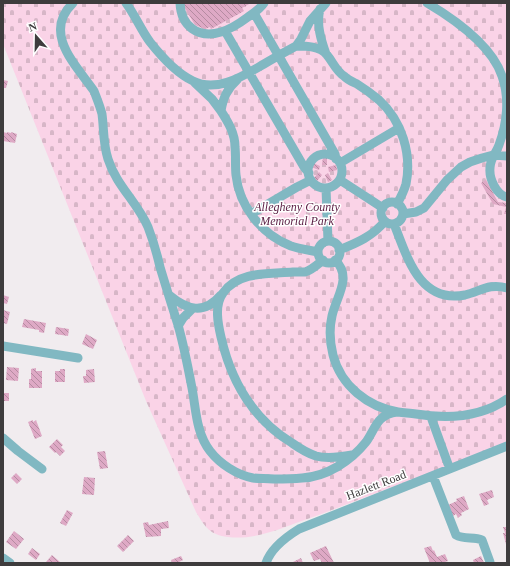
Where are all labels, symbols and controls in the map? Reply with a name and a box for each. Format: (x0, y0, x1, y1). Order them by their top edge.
north arrow (16, 16, 56, 56)
text: N (27, 20, 38, 34)
park label: Allegheny County Memorial Park (253, 200, 340, 228)
street label: Hazlett Road (344, 467, 408, 503)

